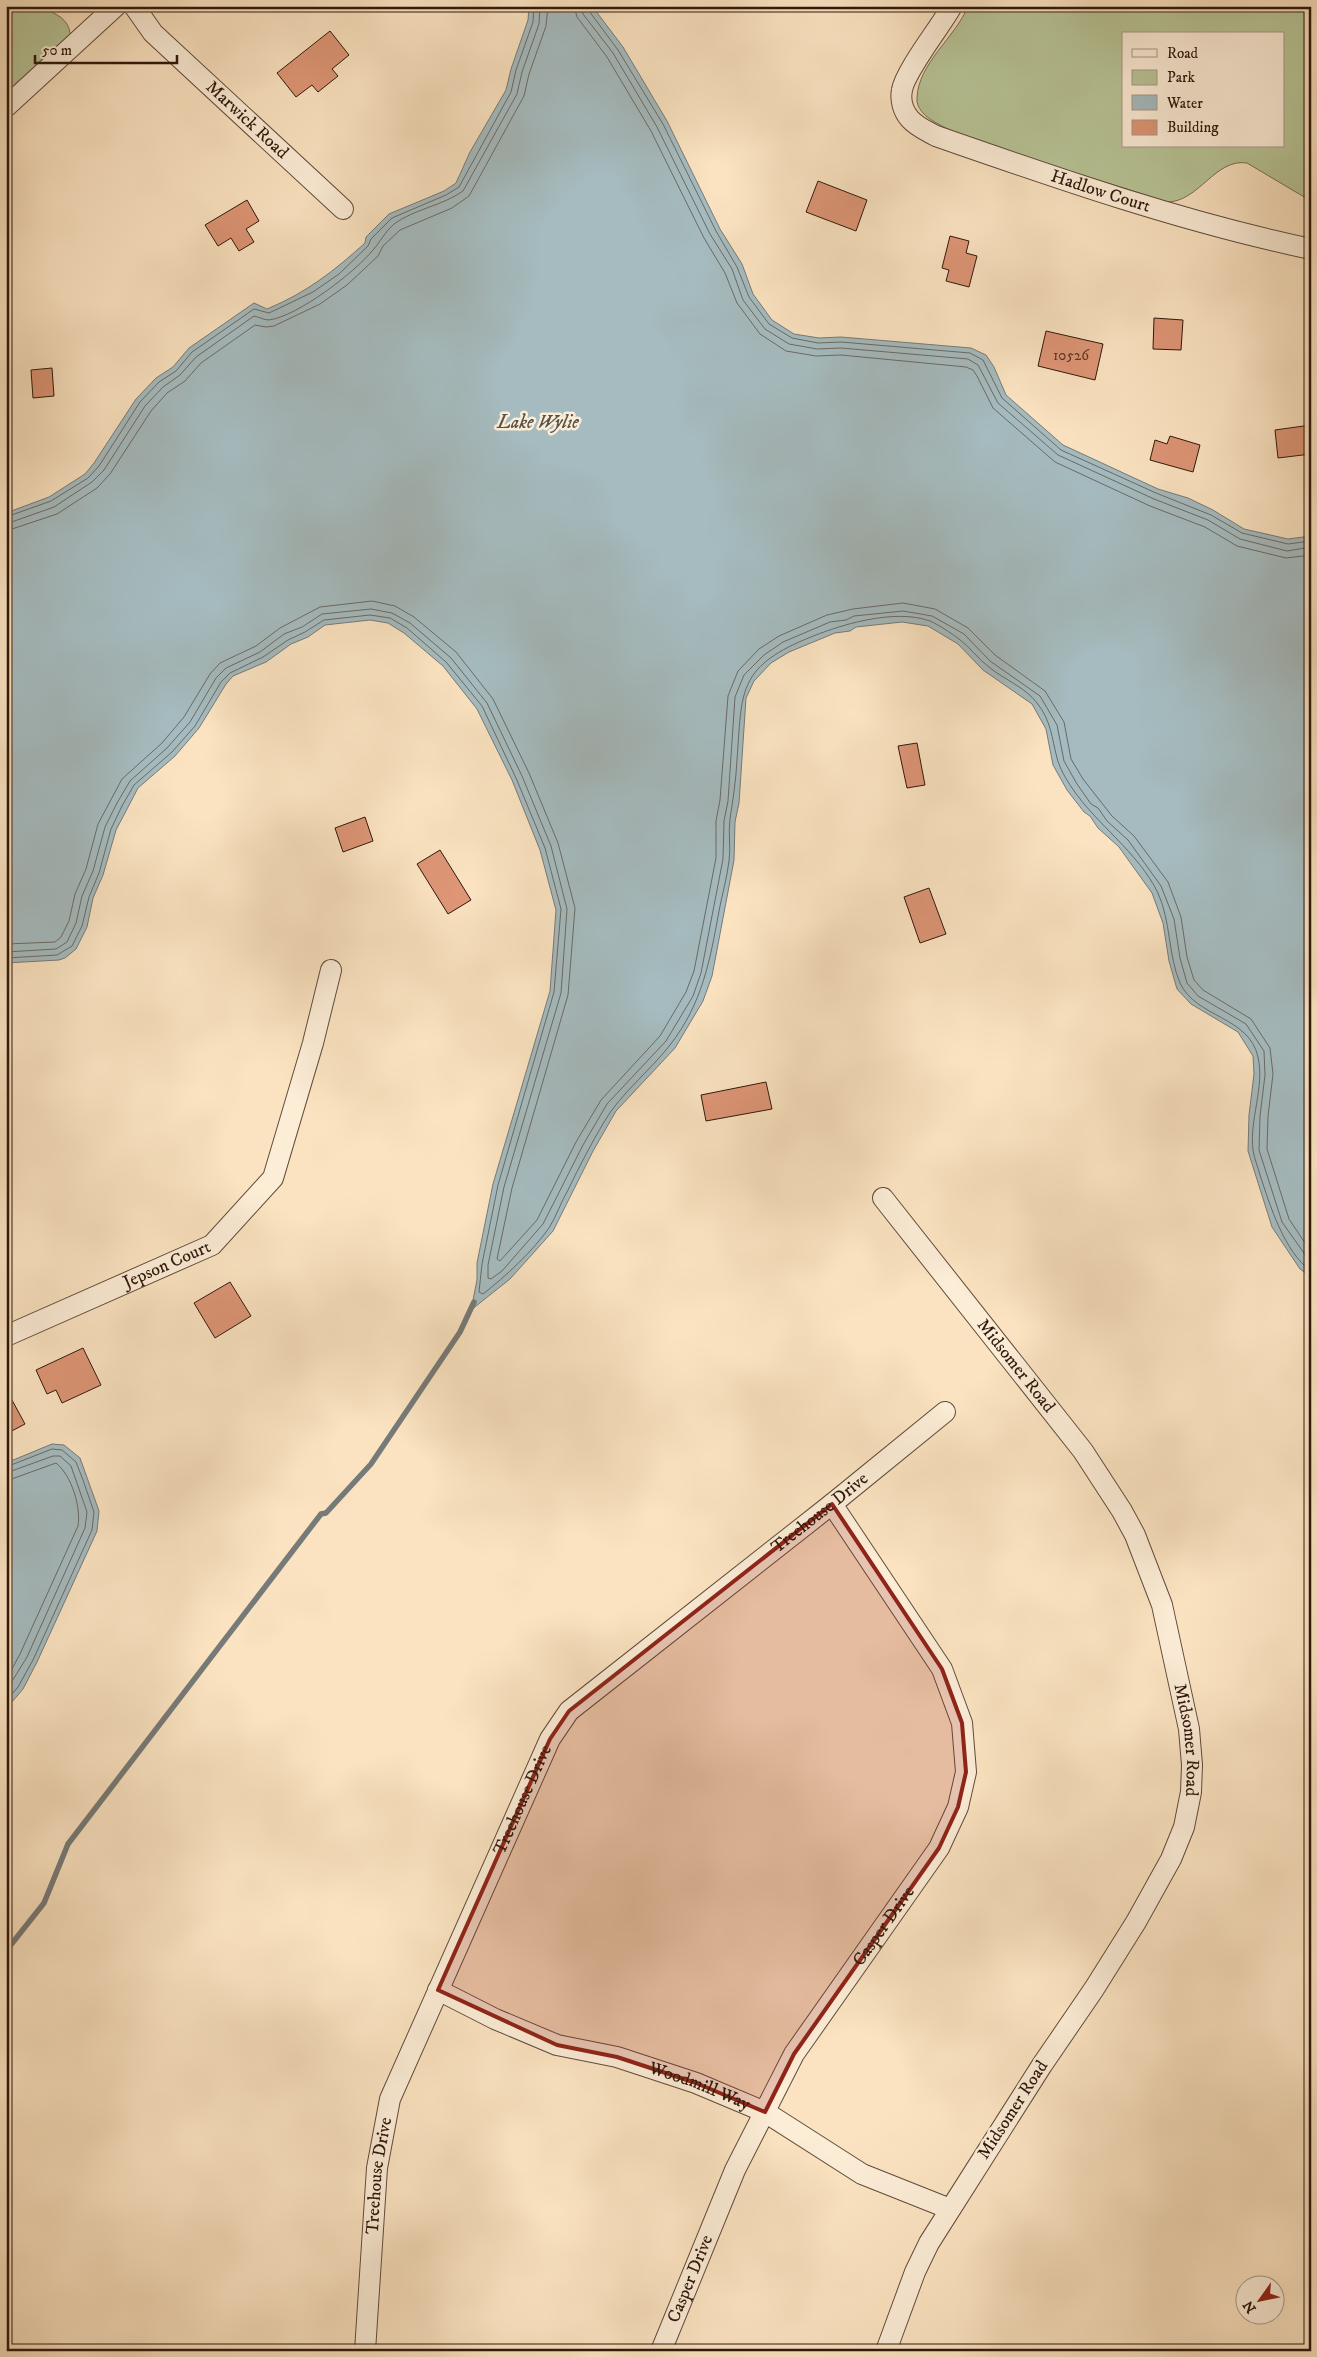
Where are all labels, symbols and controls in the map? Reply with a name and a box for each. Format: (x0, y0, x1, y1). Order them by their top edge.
scale bar (35, 32, 178, 64)
legend (1122, 32, 1284, 148)
text: 50 m (42, 41, 72, 60)
text: Road (1167, 44, 1199, 63)
text: Park (1167, 68, 1196, 87)
street label: Marwick Road (201, 76, 293, 164)
text: Water (1166, 94, 1203, 113)
text: Building (1167, 118, 1219, 137)
street label: Hadlow Court (1048, 165, 1153, 218)
house number: 10526 (1053, 346, 1090, 365)
water label: Lake Wylie (496, 411, 579, 434)
street label: Jepson Court (118, 1236, 214, 1295)
street label: Midsomer Road (972, 1314, 1060, 1417)
street label: Treehouse Drive (767, 1468, 873, 1558)
street label: Midsomer Road (1168, 1682, 1203, 1797)
street label: Treehouse Drive (489, 1742, 557, 1858)
street label: Casper Drive (848, 1882, 920, 1970)
street label: Midsomer Road (973, 2056, 1053, 2164)
street label: Woodmill Way (645, 2057, 754, 2116)
street label: Treehouse Drive (362, 2115, 397, 2235)
street label: Casper Drive (663, 2232, 718, 2326)
north arrow (1234, 2274, 1284, 2324)
text: N (1239, 2296, 1261, 2316)

